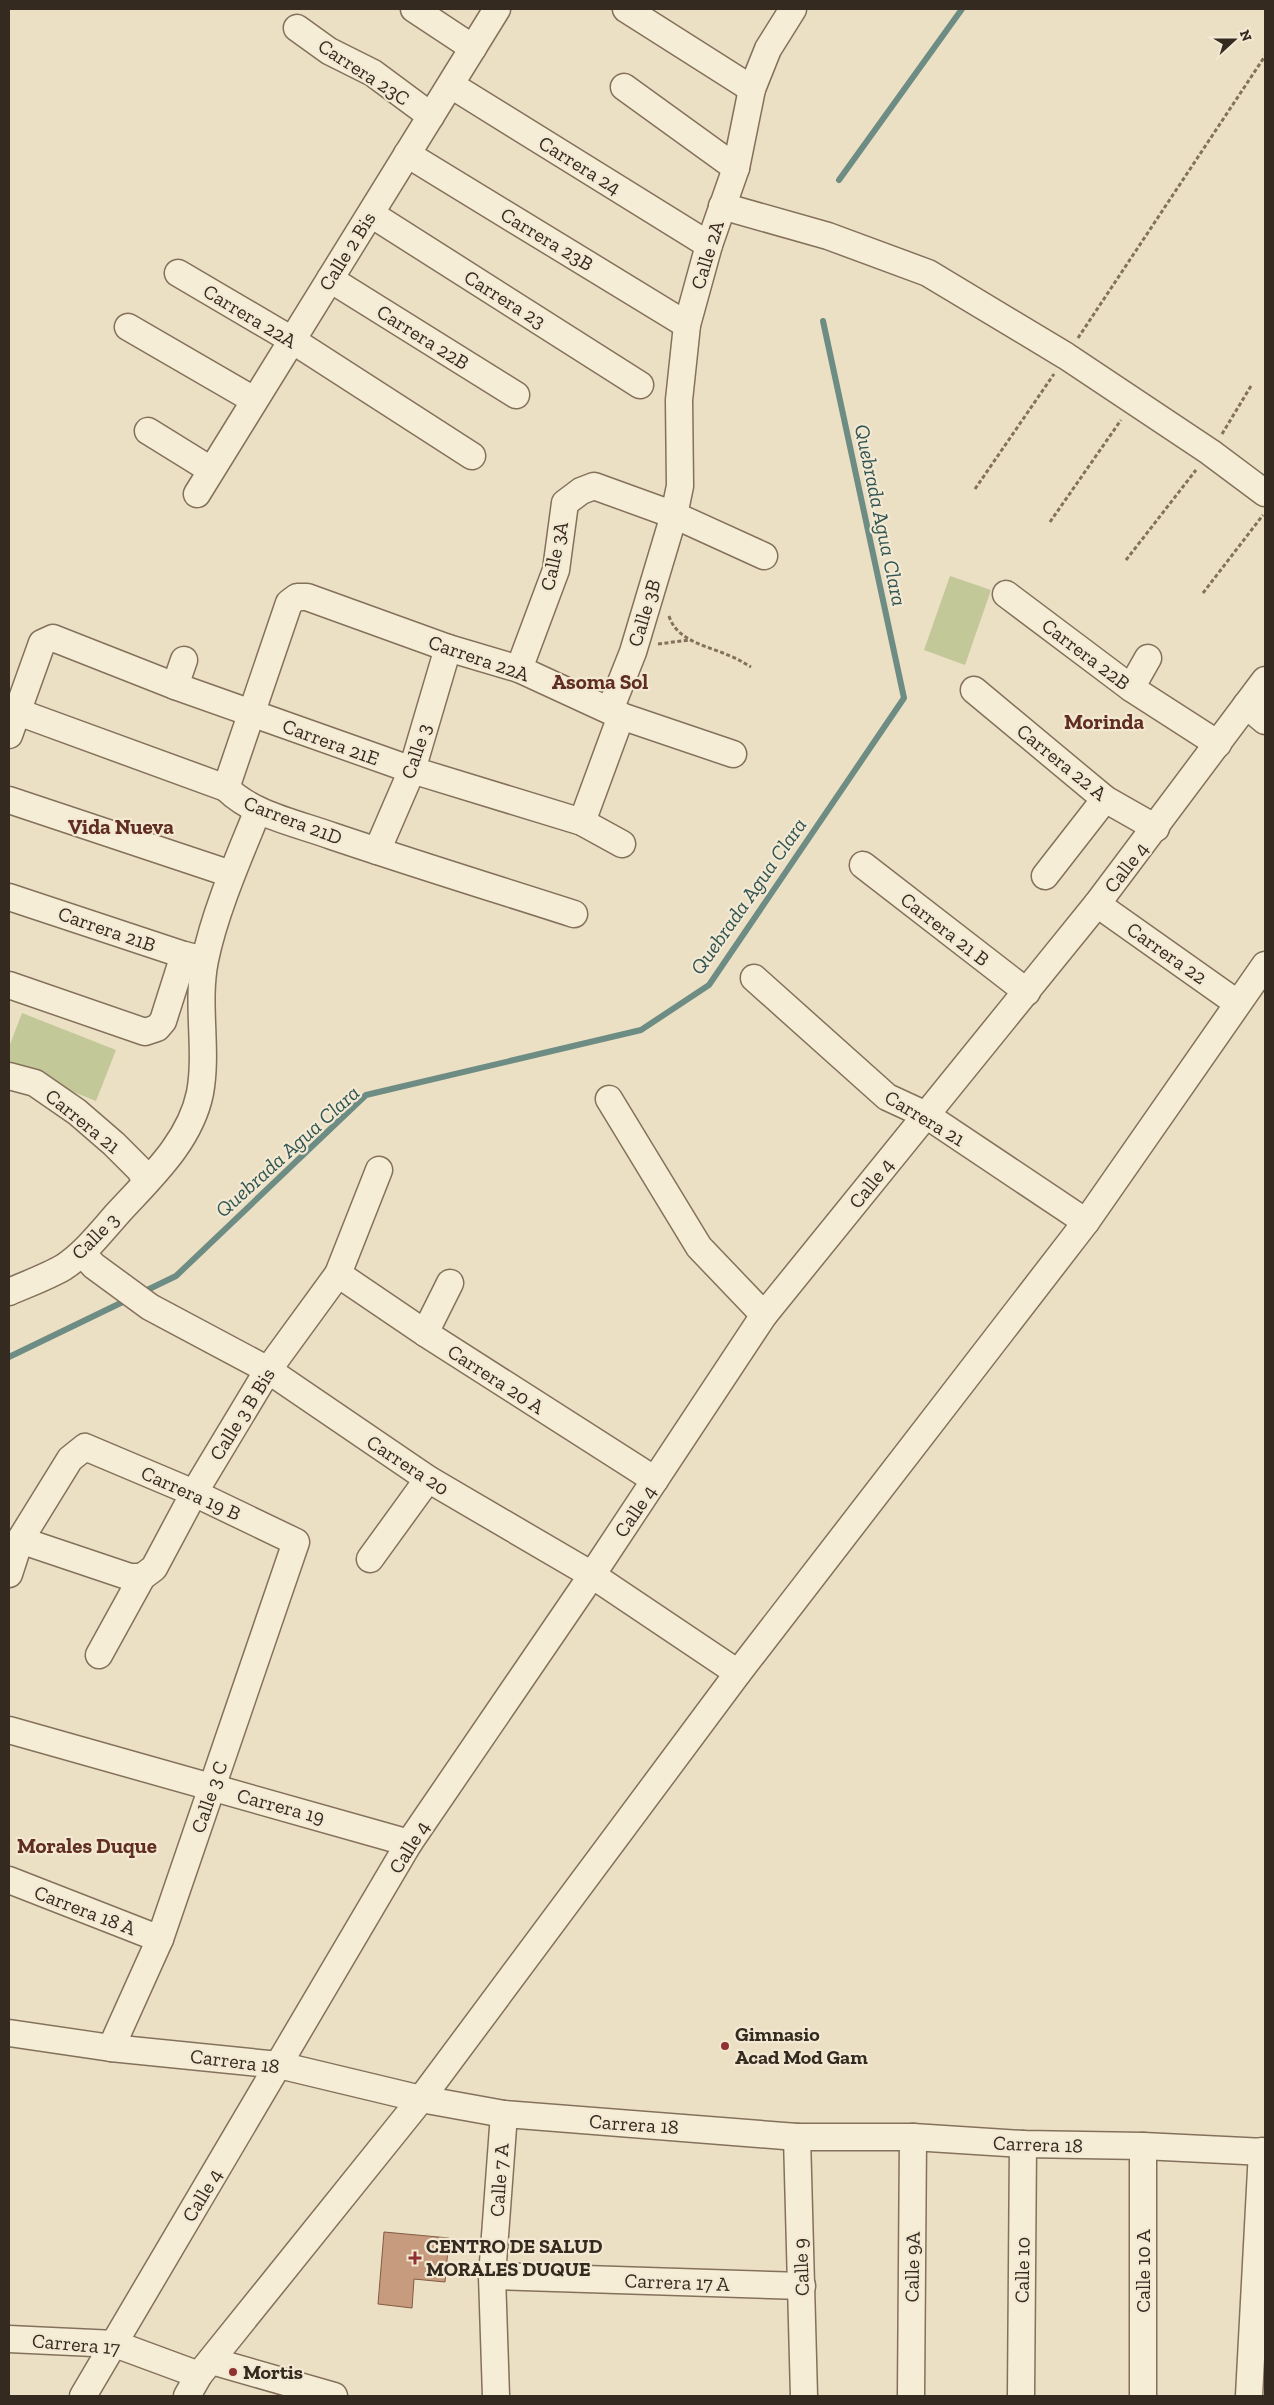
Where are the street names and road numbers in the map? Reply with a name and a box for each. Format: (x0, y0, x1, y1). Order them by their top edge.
street label: Carrera 23C (314, 34, 414, 110)
street label: Carrera 24 (534, 130, 626, 200)
street label: Carrera 23B (496, 202, 598, 276)
street label: Calle 2 Bis (313, 207, 381, 295)
street label: Calle 2A (685, 217, 729, 292)
street label: Carrera 23 (460, 265, 550, 333)
street label: Carrera 22A (199, 279, 302, 354)
street label: Carrera 22B (373, 299, 473, 375)
street label: Calle 3A (535, 518, 573, 593)
street label: Calle 3B (622, 576, 666, 650)
street label: Carrera 22B (1037, 613, 1135, 695)
street label: Carrera 22A (425, 630, 533, 687)
street label: Carrera 21E (279, 713, 383, 771)
street label: Carrera 22 A (1012, 718, 1113, 806)
street label: Calle 3 (396, 720, 436, 782)
street label: Carrera 21D (240, 790, 346, 850)
street label: Calle 4 (1099, 837, 1153, 897)
street label: Carrera 21 B (896, 887, 994, 971)
street label: Carrera 21B (55, 901, 159, 957)
street label: Carrera 22 (1122, 917, 1212, 989)
street label: Carrera 21 (41, 1084, 126, 1159)
street label: Carrera 21 (881, 1085, 970, 1151)
street label: Calle 4 (843, 1153, 899, 1213)
street label: Calle 3 (66, 1207, 124, 1265)
street label: Carrera 20 A (443, 1339, 550, 1420)
street label: Calle 3 B Bis (204, 1363, 280, 1465)
street label: Carrera 20 (362, 1430, 454, 1500)
street label: Carrera 19 B (138, 1460, 244, 1526)
street label: Calle 4 (609, 1480, 661, 1542)
street label: Calle 3 C (186, 1758, 232, 1836)
street label: Carrera 19 (235, 1783, 327, 1829)
street label: Calle 4 (383, 1816, 435, 1878)
street label: Carrera 18 A (31, 1880, 140, 1941)
street label: Carrera 18 (189, 2044, 281, 2078)
street label: Carrera 18 (588, 2109, 680, 2139)
street label: Carrera 18 (993, 2130, 1083, 2158)
street label: Calle 7 A (484, 2141, 514, 2217)
street label: Calle 4 (177, 2164, 227, 2226)
street label: Calle 10 A (1131, 2228, 1155, 2313)
street label: Calle 9A (899, 2230, 925, 2303)
street label: Calle 10 (1009, 2237, 1035, 2303)
street label: Calle 9 (788, 2238, 814, 2296)
street label: Carrera 17 A (624, 2268, 731, 2296)
street label: Carrera 17 (31, 2328, 122, 2360)

